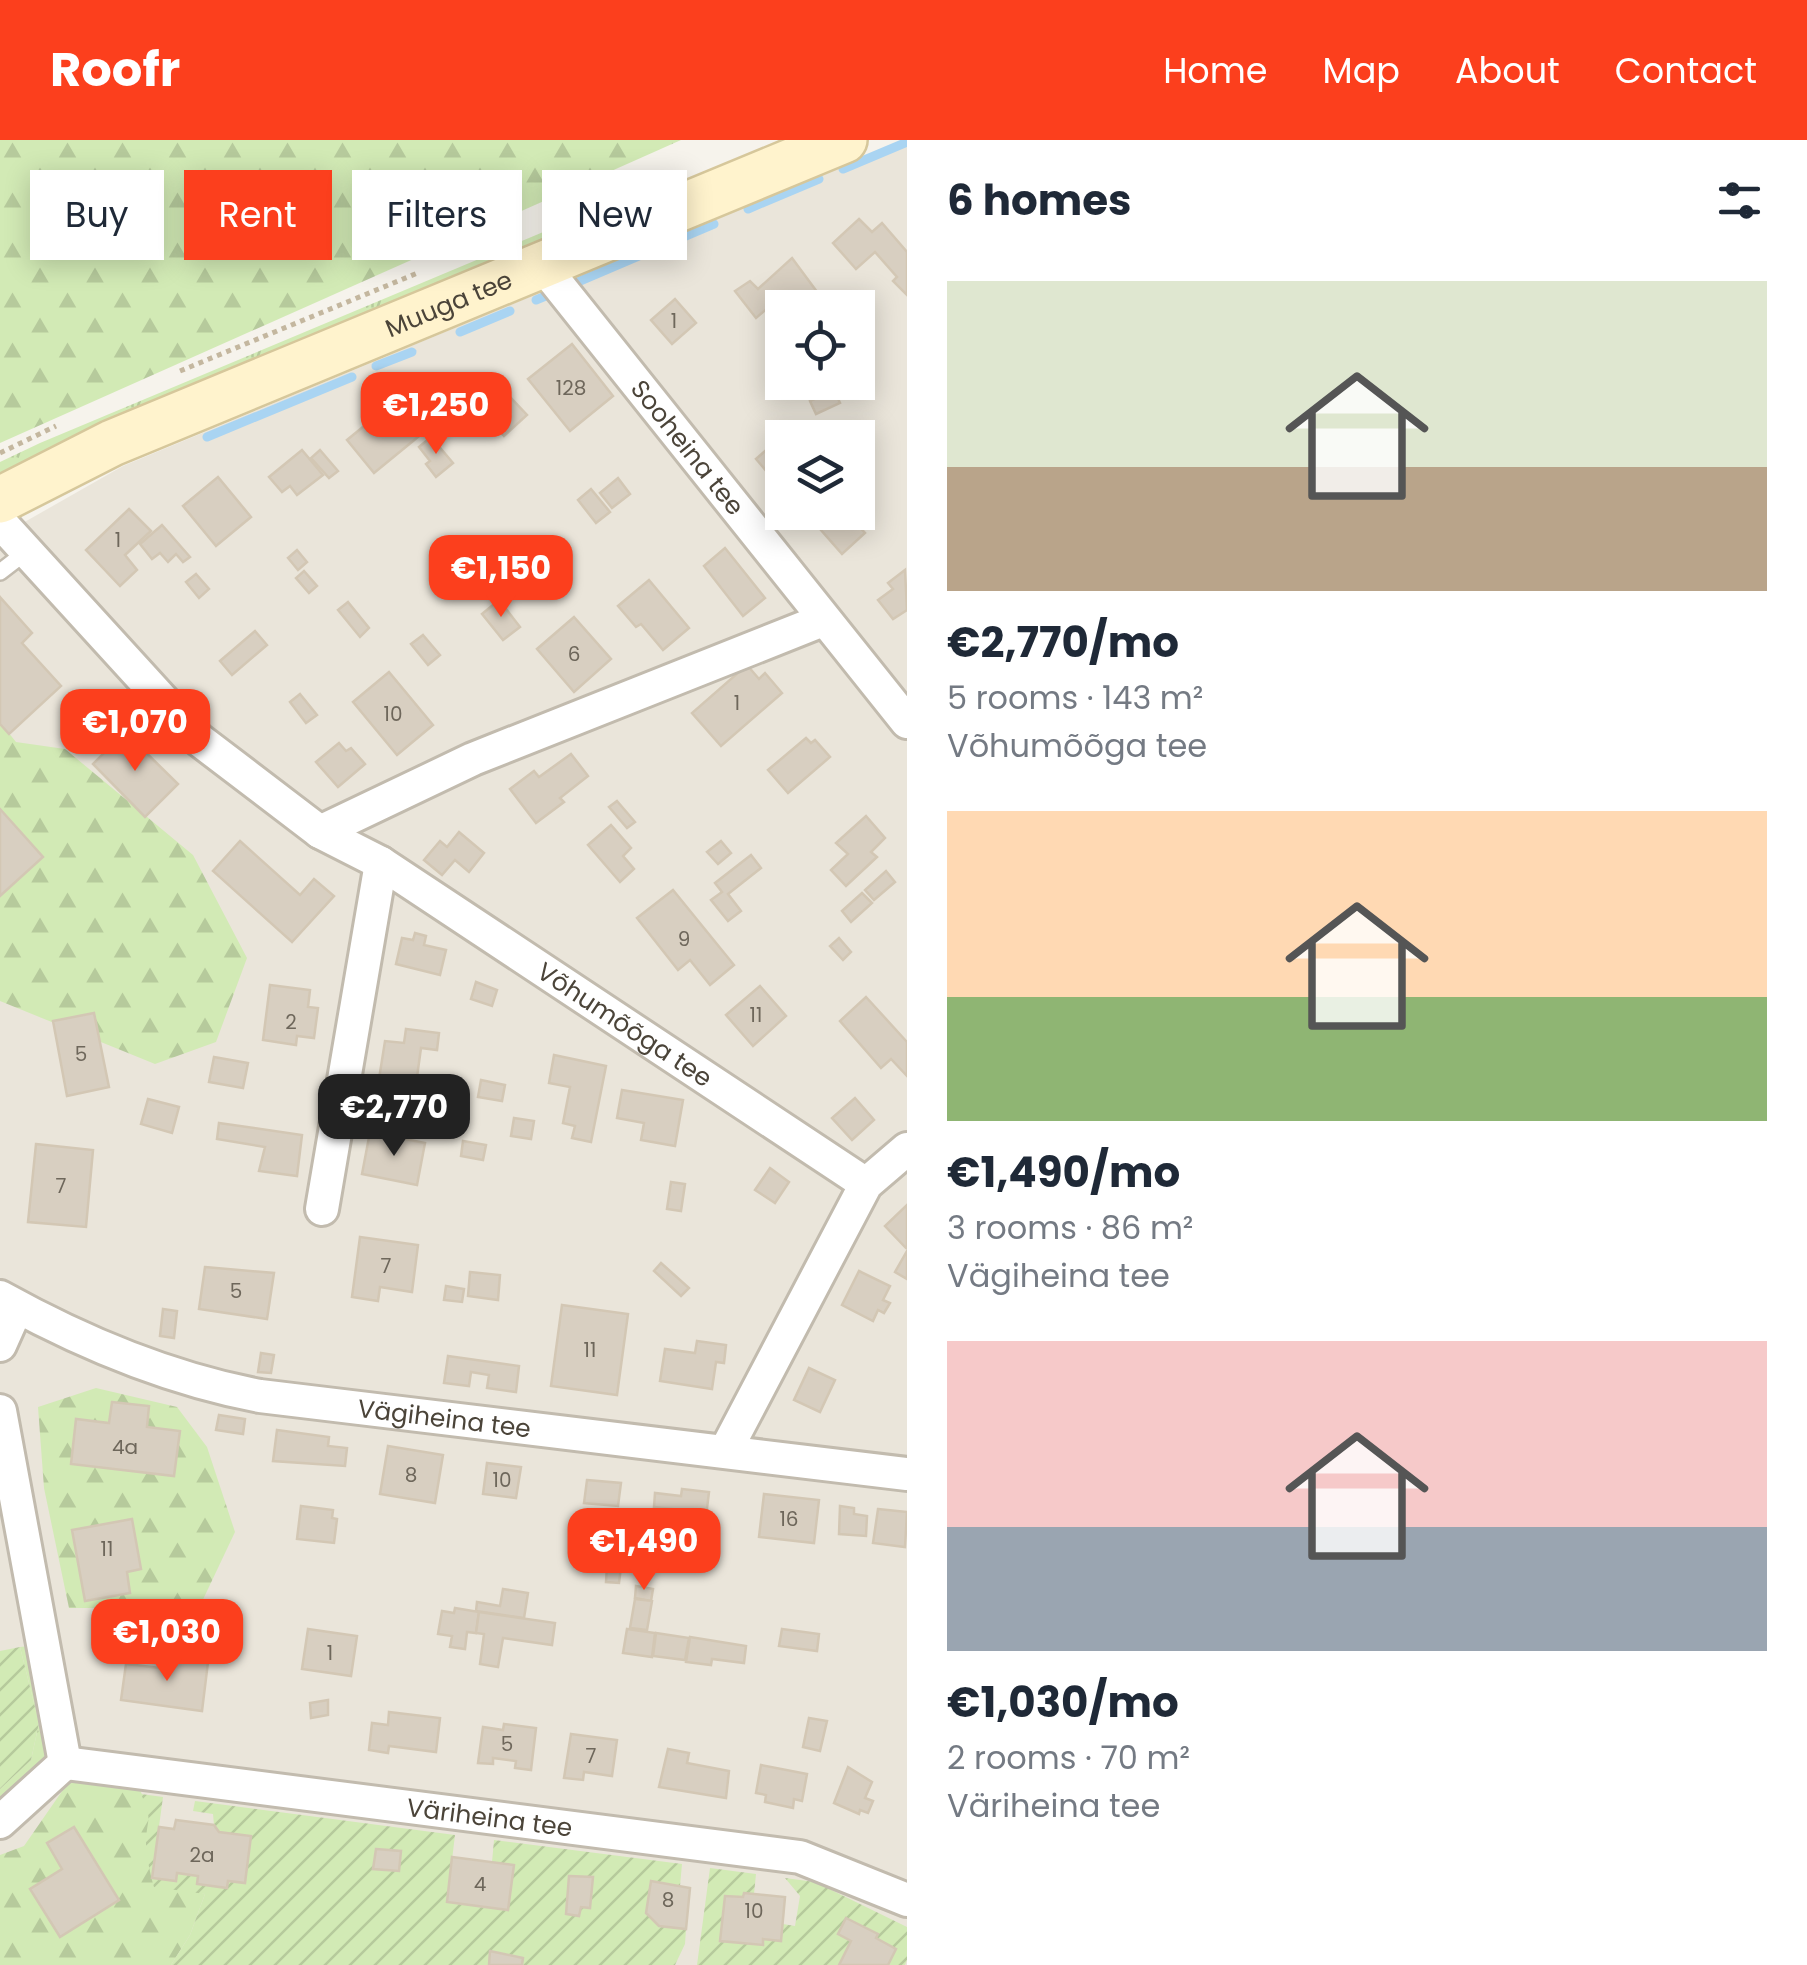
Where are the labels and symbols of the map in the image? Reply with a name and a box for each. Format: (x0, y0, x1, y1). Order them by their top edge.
street label: Muuga tee (380, 262, 517, 345)
house number: 1 (671, 307, 677, 335)
pin: €1,250 (355, 372, 517, 457)
street label: Sooheina tee (623, 372, 753, 522)
house number: 128 (556, 374, 586, 402)
house number: 1 (115, 526, 121, 554)
pin: €1,150 (420, 535, 582, 620)
house number: 6 (568, 640, 580, 668)
pin: €1,070 (54, 689, 216, 774)
house number: 1 (734, 689, 740, 717)
house number: 10 (384, 700, 402, 728)
house number: 9 (678, 925, 690, 953)
street label: Võhumõõga tee (530, 954, 719, 1095)
house number: 11 (750, 1001, 762, 1029)
house number: 2 (285, 1008, 297, 1036)
house number: 5 (75, 1040, 87, 1068)
pin: €2,770 (313, 1074, 475, 1159)
house number: 7 (56, 1172, 67, 1200)
house number: 7 (381, 1252, 392, 1280)
house number: 5 (230, 1277, 242, 1305)
house number: 11 (584, 1336, 596, 1364)
street label: Vägiheina tee (356, 1390, 533, 1446)
house number: 4a (112, 1433, 138, 1461)
house number: 8 (405, 1461, 417, 1489)
house number: 10 (493, 1466, 511, 1494)
house number: 16 (779, 1505, 799, 1533)
pin: €1,490 (563, 1508, 725, 1593)
house number: 11 (101, 1535, 113, 1563)
pin: €1,030 (86, 1599, 248, 1684)
house number: 1 (327, 1639, 333, 1667)
house number: 5 (501, 1730, 513, 1758)
house number: 7 (586, 1742, 597, 1770)
street label: Väriheina tee (405, 1789, 574, 1845)
house number: 2a (189, 1841, 215, 1869)
house number: 4 (474, 1870, 486, 1898)
house number: 8 (662, 1886, 674, 1914)
house number: 10 (745, 1897, 763, 1925)

